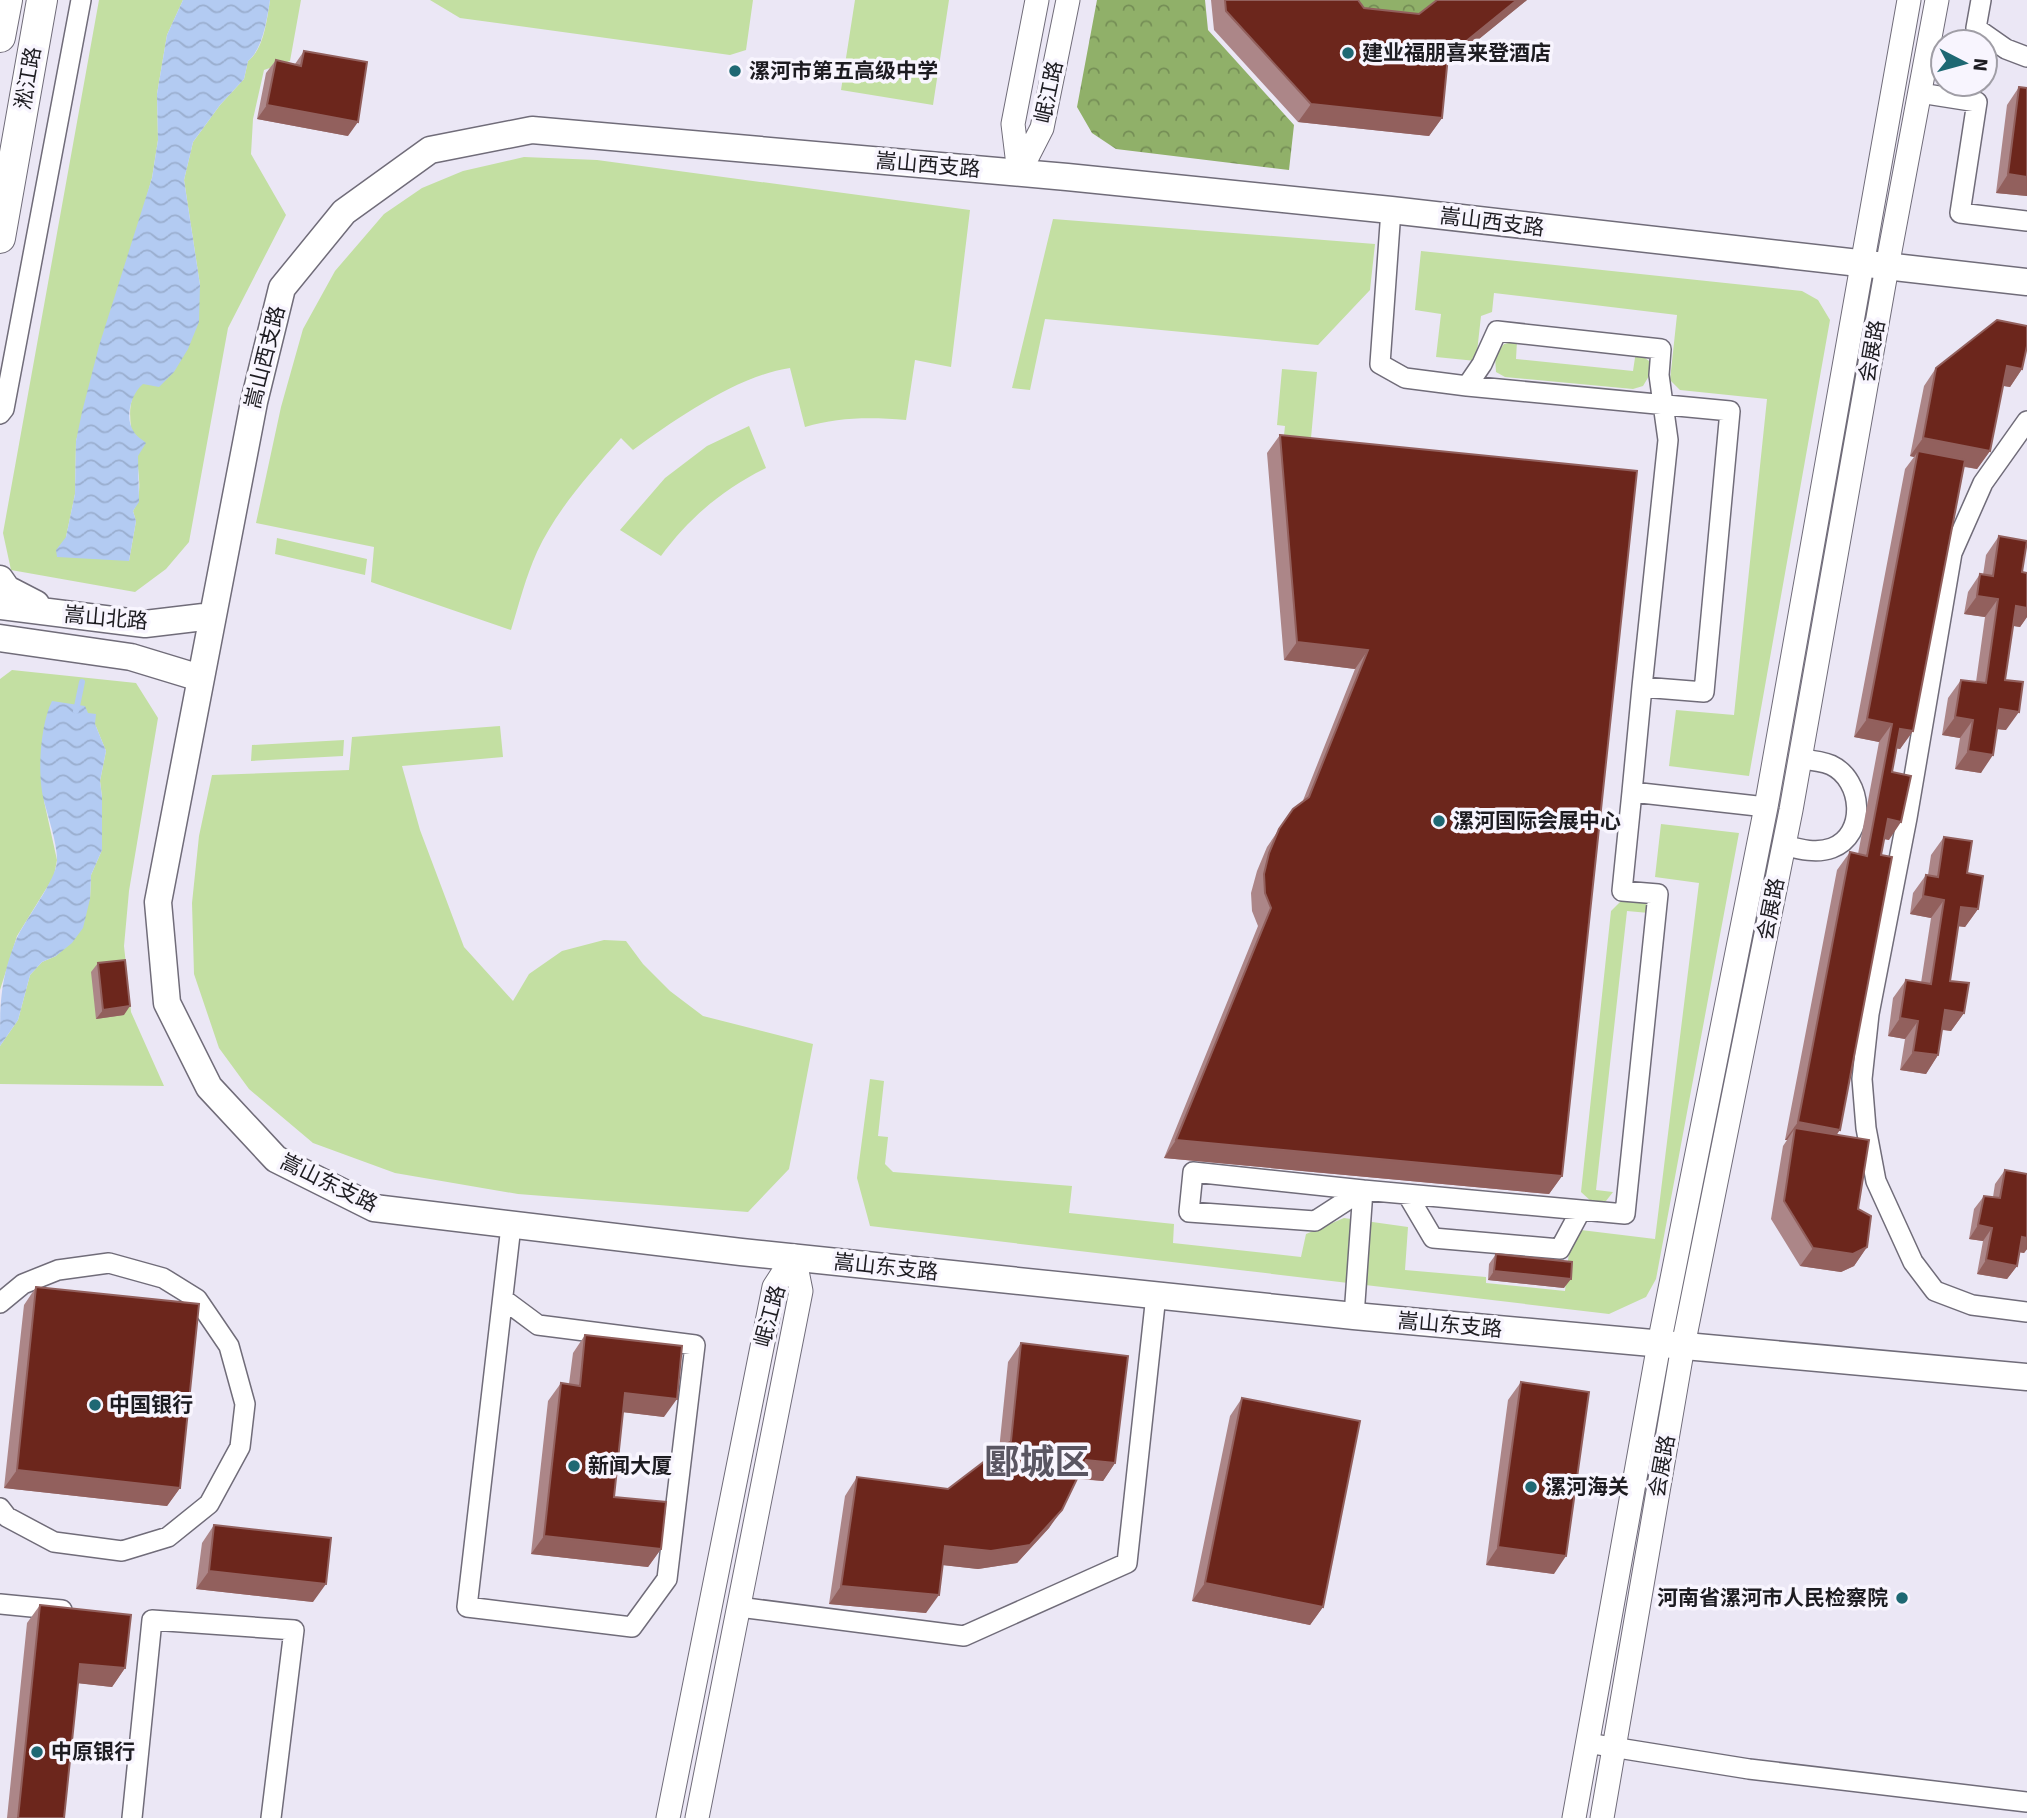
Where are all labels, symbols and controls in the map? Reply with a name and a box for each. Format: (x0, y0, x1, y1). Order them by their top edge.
north arrow (1929, 28, 1999, 98)
place label: 建业福朋喜来登酒店 (1362, 40, 1551, 66)
street label: 淞江路 (10, 45, 46, 111)
marker: 建业福朋喜来登酒店 (1340, 45, 1356, 61)
text: N (1967, 57, 1993, 72)
place label: 漯河市第五高级中学 (749, 58, 938, 84)
street label: 岷江路 (1030, 58, 1068, 126)
marker: 漯河市第五高级中学 (727, 63, 743, 79)
street label: 嵩山西支路 (875, 147, 981, 183)
street label: 嵩山西支路 (1438, 203, 1546, 241)
street label: 嵩山西支路 (240, 303, 290, 411)
street label: 会展路 (1854, 318, 1890, 384)
street label: 嵩山北路 (63, 601, 149, 635)
place label: 漯河国际会展中心 (1453, 808, 1621, 834)
marker: 漯河国际会展中心 (1431, 813, 1447, 829)
street label: 会展路 (1752, 876, 1790, 942)
street label: 嵩山东支路 (276, 1148, 382, 1218)
street label: 嵩山东支路 (832, 1249, 940, 1285)
street label: 岷江路 (749, 1282, 791, 1350)
street label: 嵩山东支路 (1397, 1307, 1503, 1343)
place label: 中国银行 (109, 1392, 193, 1418)
marker: 中国银行 (87, 1397, 103, 1413)
street label: 会展路 (1644, 1433, 1680, 1499)
district label: 郾城区 (984, 1441, 1090, 1484)
place label: 新闻大厦 (588, 1453, 672, 1479)
marker: 新闻大厦 (566, 1458, 582, 1474)
place label: 漯河海关 (1545, 1474, 1629, 1500)
marker: 漯河海关 (1523, 1479, 1539, 1495)
place label: 河南省漯河市人民检察院 (1657, 1585, 1888, 1611)
marker: 河南省漯河市人民检察院 (1894, 1590, 1910, 1606)
place label: 中原银行 (51, 1739, 135, 1765)
marker: 中原银行 (29, 1744, 45, 1760)

